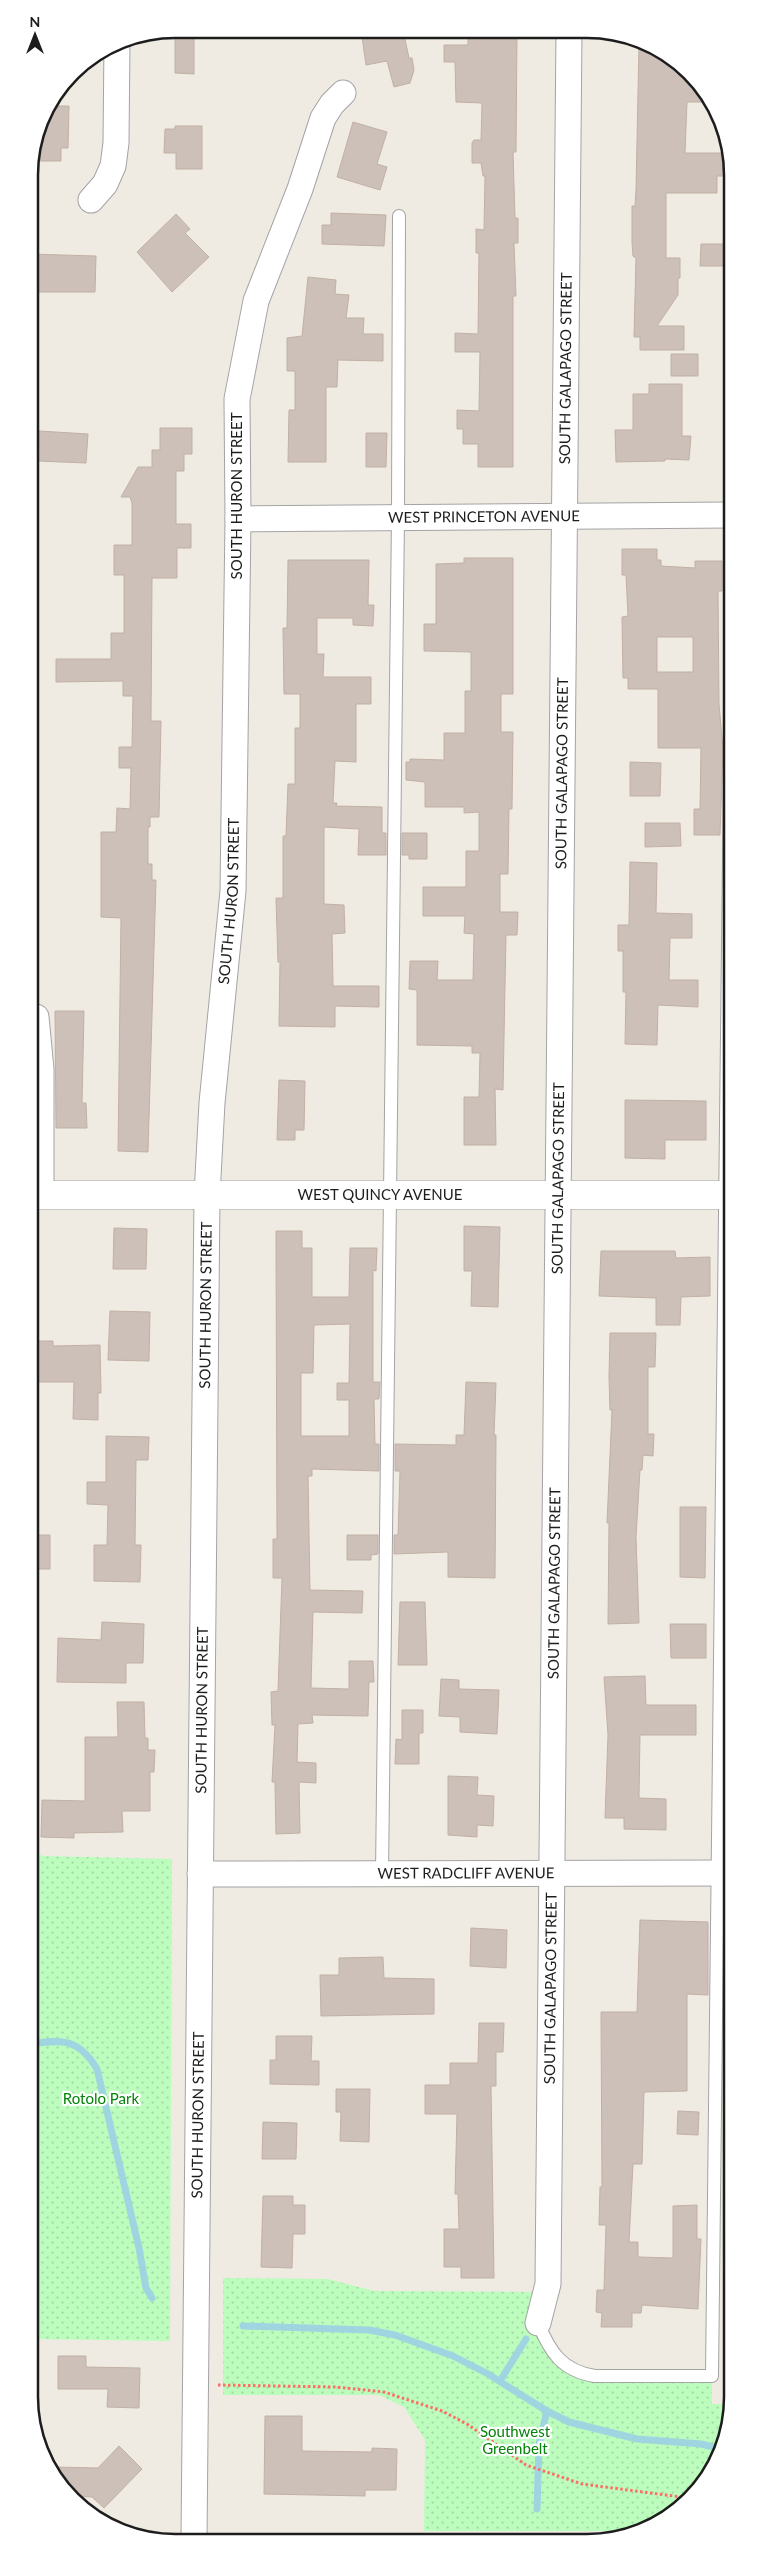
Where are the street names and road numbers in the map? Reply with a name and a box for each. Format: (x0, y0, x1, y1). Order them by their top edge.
street label: SOUTH GALAPAGO STREET (555, 272, 575, 464)
street label: SOUTH HURON STREET (227, 412, 245, 579)
street label: WEST PRINCETON AVENUE (388, 506, 580, 526)
street label: SOUTH GALAPAGO STREET (551, 677, 571, 869)
street label: SOUTH HURON STREET (214, 817, 242, 985)
street label: SOUTH GALAPAGO STREET (547, 1082, 567, 1274)
street label: WEST QUINCY AVENUE (298, 1185, 462, 1203)
street label: SOUTH HURON STREET (195, 1221, 215, 1389)
street label: SOUTH GALAPAGO STREET (544, 1487, 563, 1679)
street label: SOUTH HURON STREET (191, 1626, 211, 1794)
street label: WEST RADCLIFF AVENUE (378, 1863, 554, 1882)
street label: SOUTH GALAPAGO STREET (540, 1892, 560, 2084)
street label: SOUTH HURON STREET (187, 2031, 207, 2199)

